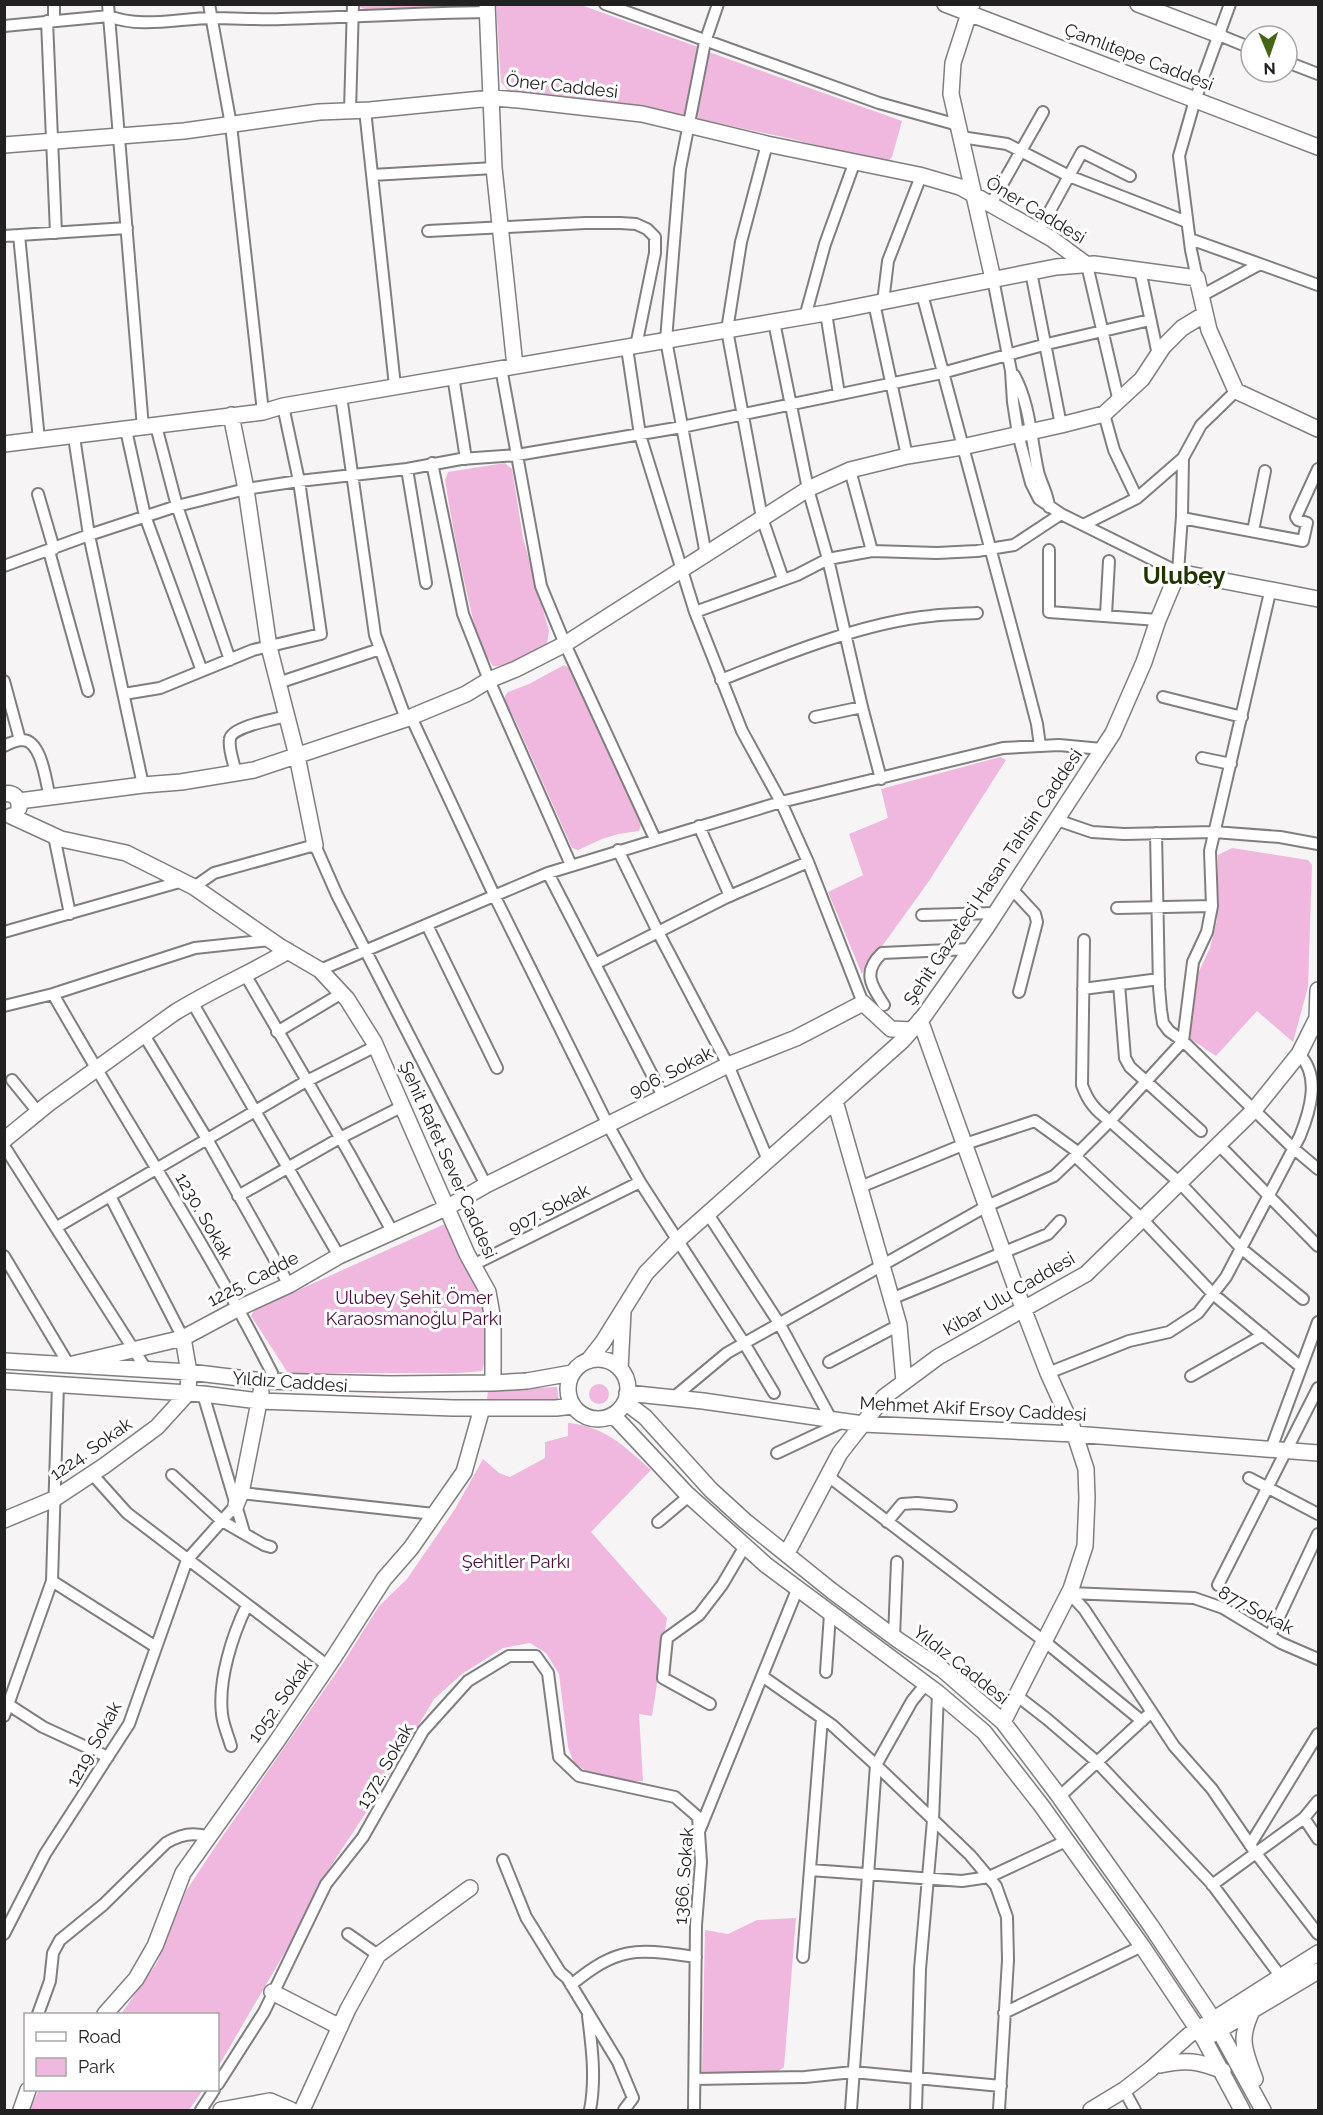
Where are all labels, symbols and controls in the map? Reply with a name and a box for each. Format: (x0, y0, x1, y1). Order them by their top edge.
street label: Çamlıtepe Caddesi (1062, 18, 1217, 95)
north arrow (1239, 24, 1299, 84)
text: N (1263, 59, 1276, 78)
street label: Öner Caddesi (505, 69, 619, 102)
street label: Öner Caddesi (983, 172, 1090, 248)
district label: Ulubey (1143, 561, 1225, 590)
street label: Şehit Gazeteci Hasan Tahsin Caddesi (899, 745, 1086, 1009)
street label: 906. Sokak (626, 1041, 716, 1102)
street label: Şehit Rafet Sever Caddesi (395, 1058, 502, 1262)
street label: 1230. Sokak (171, 1169, 238, 1263)
street label: 907. Sokak (505, 1179, 593, 1238)
street label: 1225. Cadde (204, 1246, 302, 1310)
street label: Kibar Ulu Caddesi (939, 1247, 1078, 1340)
park label: Ulubey Şehit Ömer Karaosmanoğlu Parkı (326, 1287, 502, 1329)
street label: Yıldız Caddesi (232, 1367, 348, 1396)
street label: Mehmet Akif Ersoy Caddesi (859, 1392, 1087, 1425)
street label: 1224. Sokak (46, 1413, 136, 1484)
park label: Şehitler Parkı (462, 1551, 570, 1572)
street label: 877.Sokak (1215, 1581, 1298, 1638)
street label: Yıldız Caddesi (909, 1621, 1013, 1708)
street label: 1052. Sokak (243, 1655, 316, 1746)
street label: 1219. Sokak (62, 1697, 126, 1790)
street label: 1372. Sokak (352, 1719, 418, 1812)
street label: 1366. Sokak (670, 1826, 697, 1925)
legend (24, 2013, 219, 2091)
text: Road (78, 2026, 121, 2047)
text: Park (78, 2056, 115, 2077)

